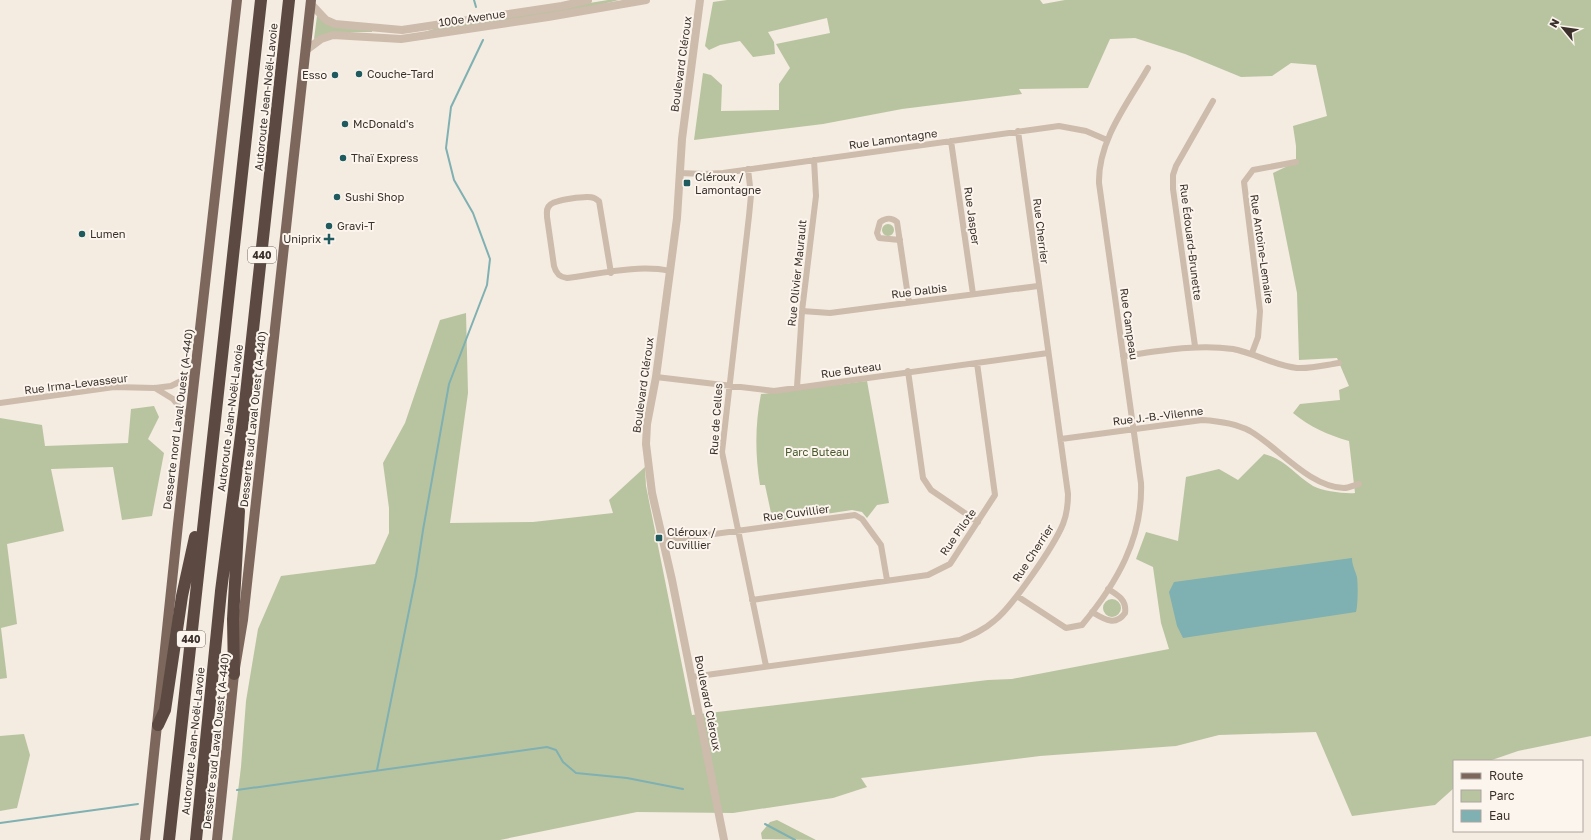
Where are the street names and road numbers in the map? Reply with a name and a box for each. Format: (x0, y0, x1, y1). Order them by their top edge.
street label: 100e Avenue (438, 6, 506, 29)
street label: Boulevard Cléroux (667, 15, 694, 113)
street label: Autoroute Jean-Noël-Lavoie (251, 23, 280, 171)
street label: Rue Lamontagne (848, 126, 938, 151)
street label: Rue Édouard-Brunette (1178, 183, 1205, 301)
street label: Rue Jasper (962, 186, 983, 247)
street label: Rue Antoine-Lemaire (1248, 193, 1277, 304)
street label: Rue Cherrier (1031, 197, 1052, 265)
street label: Rue Olivier Maurault (784, 219, 809, 327)
road number: 440 (248, 247, 276, 263)
street label: Rue Dalbis (890, 281, 948, 300)
street label: Rue Campeau (1118, 287, 1141, 361)
street label: Desserte nord Laval Ouest (A-440) (160, 328, 195, 510)
street label: Desserte sud Laval Ouest (A-440) (237, 330, 268, 508)
street label: Boulevard Cléroux (629, 336, 656, 434)
street label: Autoroute Jean-Noël-Lavoie (214, 344, 245, 492)
street label: Rue Buteau (820, 359, 882, 380)
street label: Rue Irma-Levasseur (23, 371, 129, 396)
street label: Rue de Celles (707, 382, 725, 455)
street label: Rue J.-B.-Vilenne (1112, 404, 1204, 428)
street label: Rue Cuvillier (762, 501, 831, 524)
street label: Rue Pilote (937, 506, 978, 558)
street label: Rue Cherrier (1009, 521, 1056, 584)
road number: 440 (177, 631, 205, 647)
street label: Desserte sud Laval Ouest (A-440) (200, 652, 231, 830)
street label: Boulevard Cléroux (693, 654, 724, 752)
street label: Autoroute Jean-Noël-Lavoie (178, 667, 207, 815)

